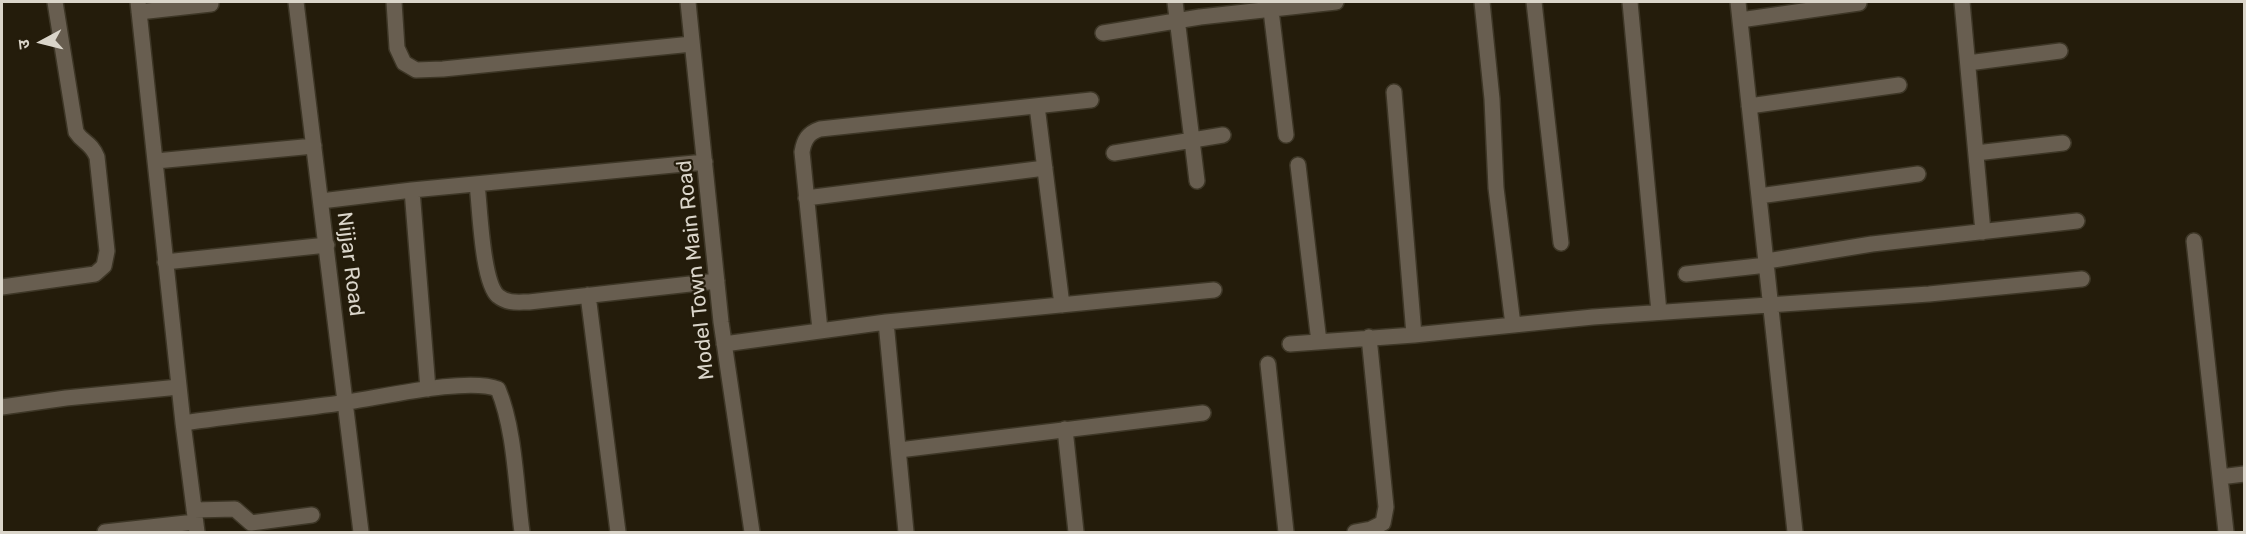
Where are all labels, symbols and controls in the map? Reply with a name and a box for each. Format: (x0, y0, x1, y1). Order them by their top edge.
north arrow (12, 12, 72, 72)
text: उ (14, 38, 34, 50)
street label: Model Town Main Road (672, 159, 720, 381)
street label: Nijjar Road (331, 210, 369, 318)

